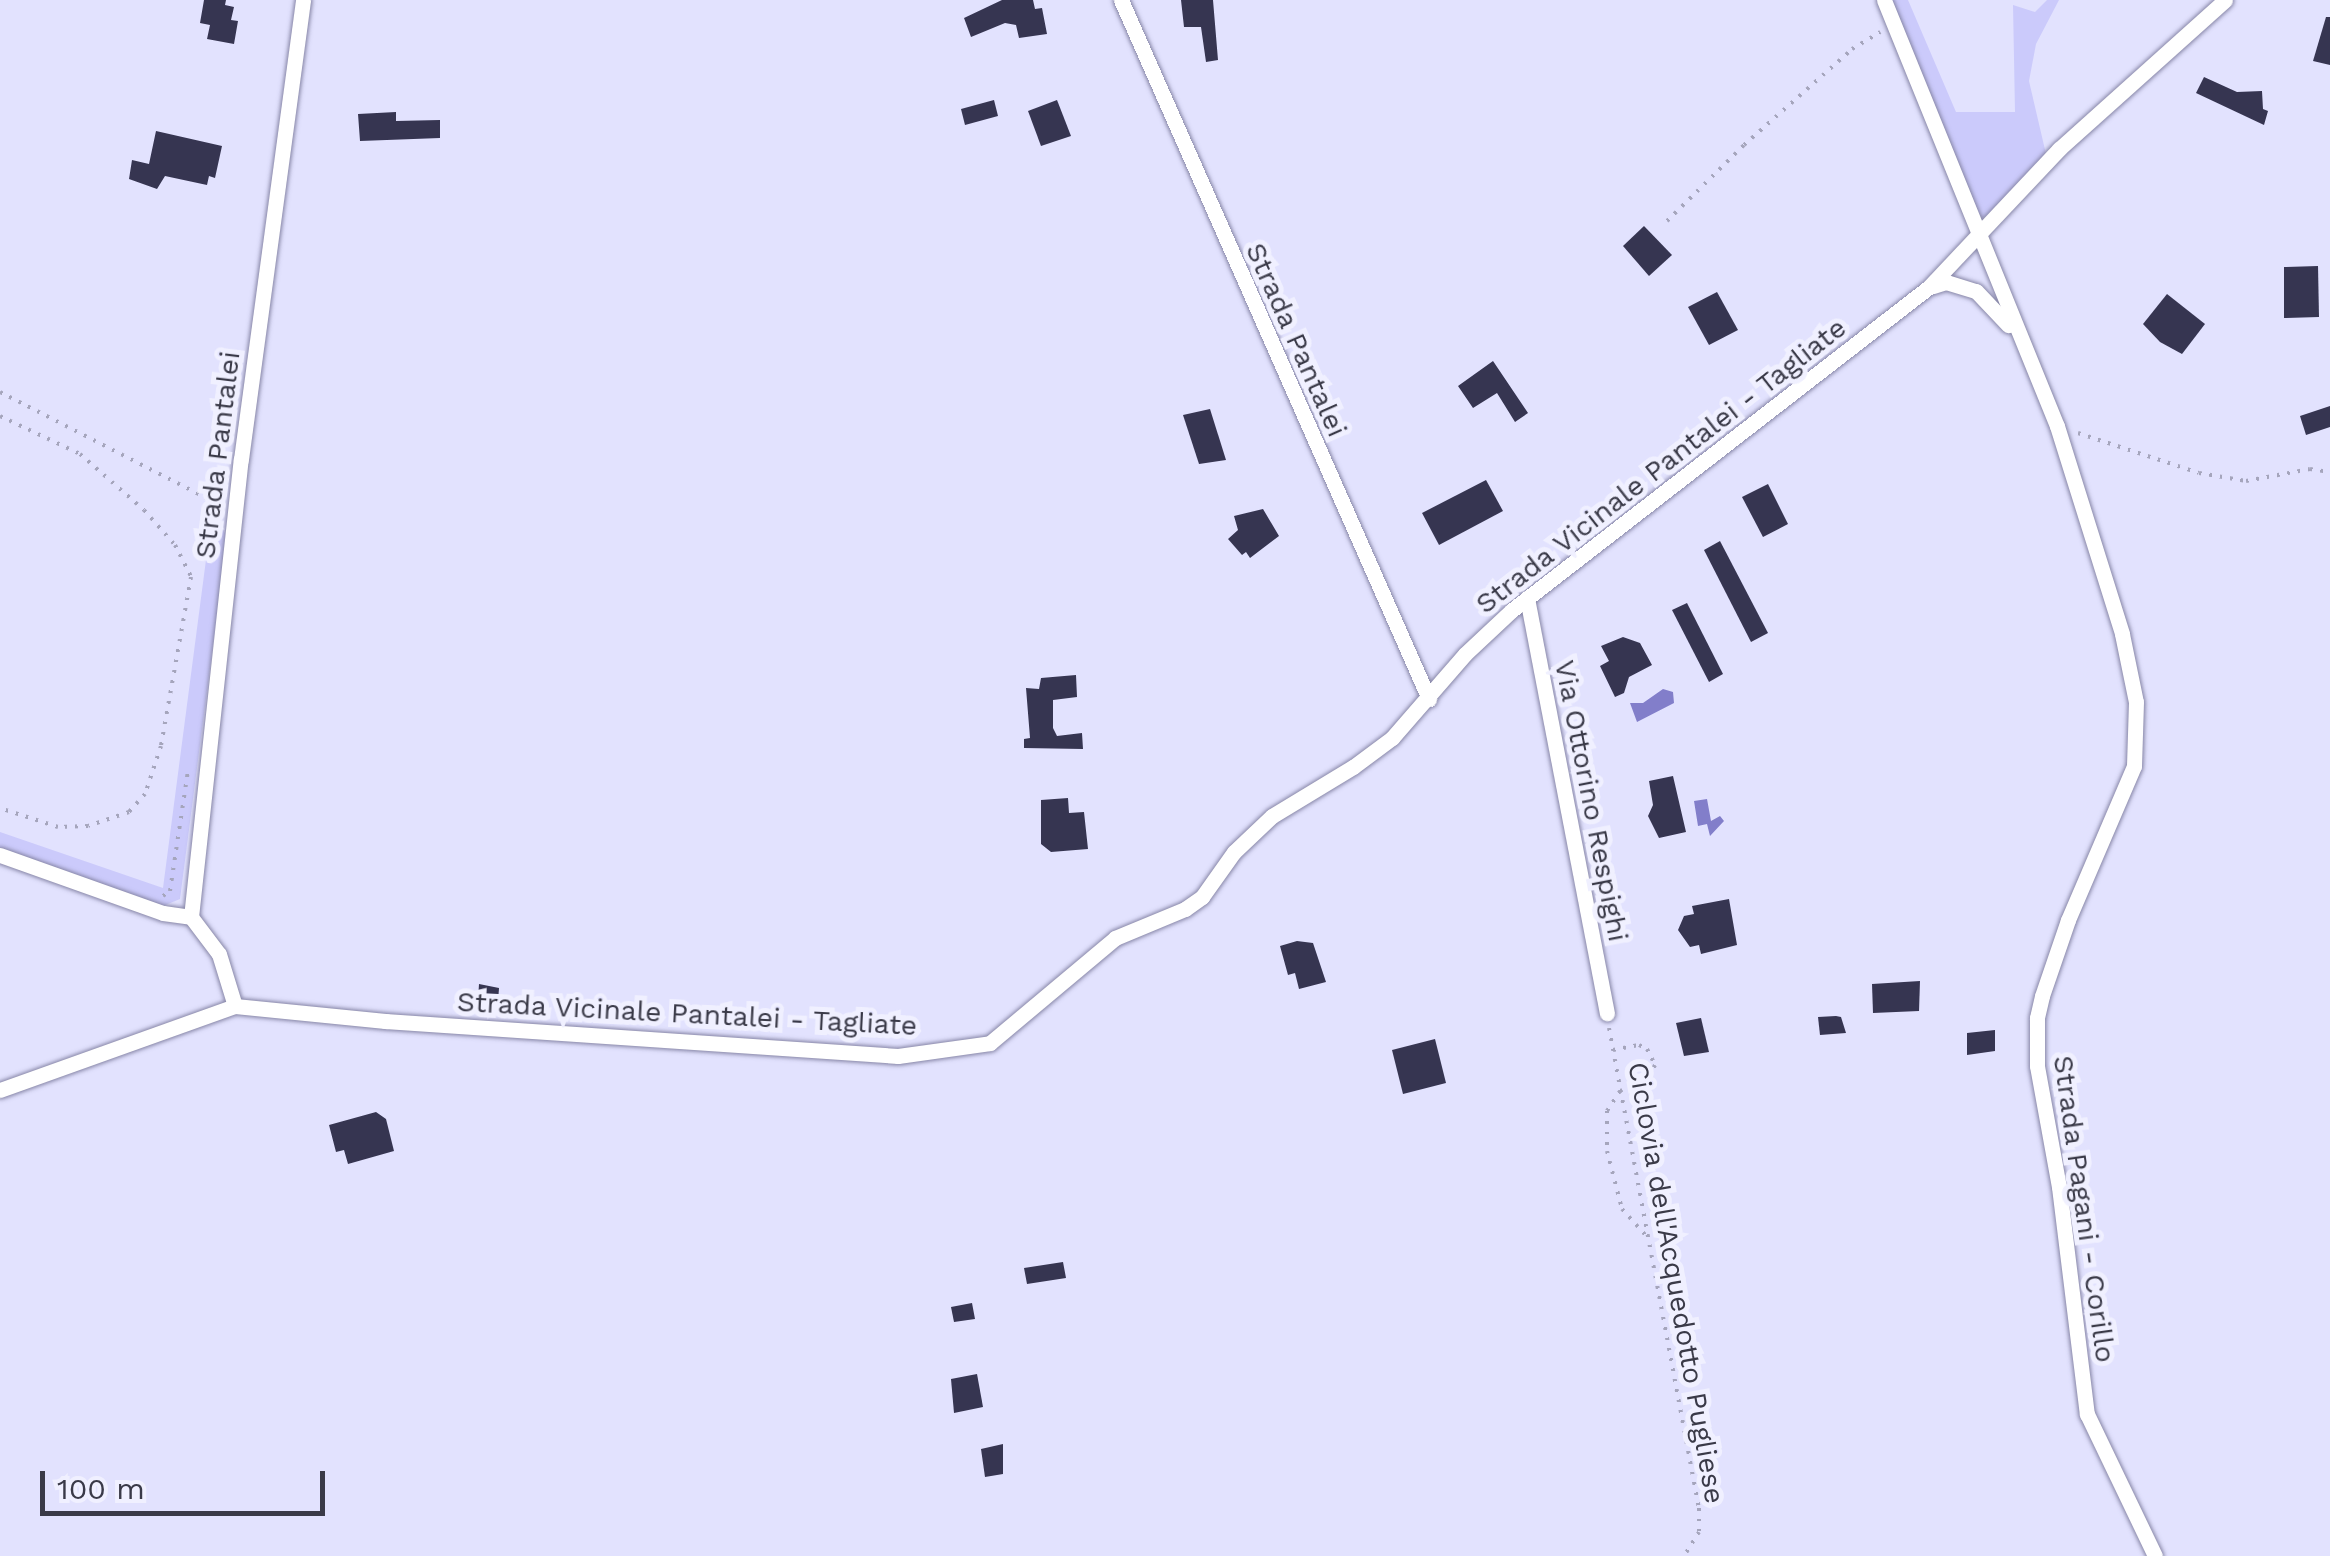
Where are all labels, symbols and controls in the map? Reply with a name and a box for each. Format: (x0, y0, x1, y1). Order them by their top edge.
street label: Strada Pantalei (1238, 238, 1354, 442)
street label: Strada Vicinale Pantalei - Tagliate (1468, 310, 1854, 622)
street label: Strada Pantalei (189, 349, 247, 561)
street label: Via Ottorino Respighi (1547, 657, 1635, 945)
street label: Strada Vicinale Pantalei - Tagliate (455, 985, 919, 1043)
street label: Strada Pagani - Corillo (2046, 1053, 2122, 1365)
street label: Ciclovia dell'Acquedotto Pugliese (1621, 1059, 1731, 1507)
scale bar (45, 1451, 330, 1513)
text: 100 m (57, 1471, 145, 1506)

